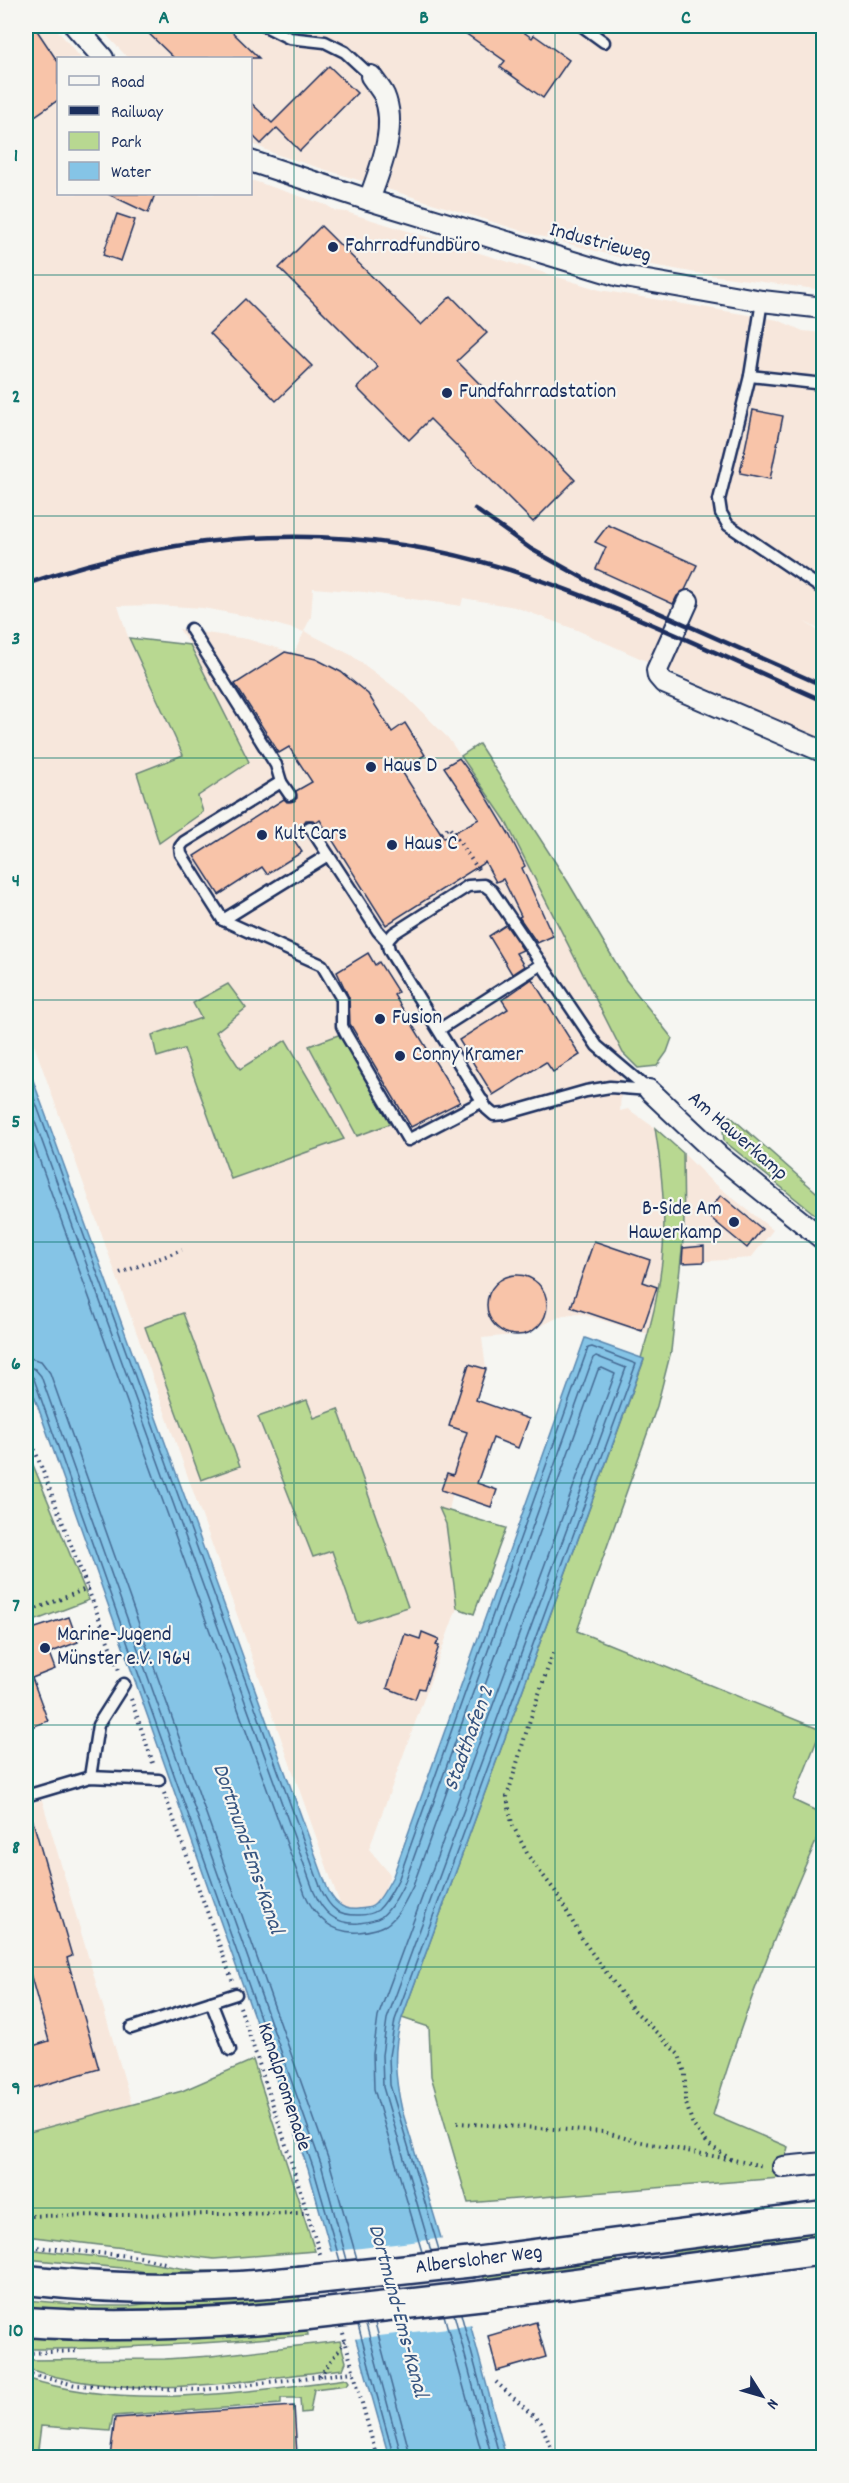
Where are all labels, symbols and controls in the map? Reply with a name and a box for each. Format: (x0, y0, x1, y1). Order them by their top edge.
text: A (159, 5, 170, 33)
text: B (419, 5, 429, 33)
text: C (681, 5, 691, 33)
legend (57, 57, 252, 195)
text: Road (111, 71, 145, 96)
text: Railway (111, 101, 164, 126)
text: Park (111, 131, 142, 156)
text: 1 (14, 143, 18, 171)
text: Water (111, 161, 151, 186)
street label: Industrieweg (546, 216, 654, 272)
place label: Fahrradfundbüro (345, 232, 480, 262)
marker: Fahrradfundbüro (326, 240, 340, 254)
place label: Fundfahrradstation (459, 378, 616, 408)
text: 2 (12, 384, 20, 412)
marker: Fundfahrradstation (440, 386, 454, 400)
text: 3 (12, 626, 20, 654)
place label: Haus D (383, 752, 437, 782)
marker: Haus D (364, 760, 378, 774)
place label: Kult Cars (274, 820, 347, 850)
marker: Kult Cars (255, 828, 269, 842)
place label: Haus C (404, 830, 458, 860)
marker: Haus C (385, 838, 399, 852)
text: 4 (12, 868, 20, 896)
place label: Fusion (392, 1004, 442, 1034)
marker: Fusion (373, 1012, 387, 1026)
place label: Conny Kramer (412, 1041, 523, 1071)
marker: Conny Kramer (393, 1049, 407, 1063)
street label: Am Hawerkamp (680, 1085, 794, 1189)
text: 5 (11, 1109, 21, 1137)
place label: B-Side Am Hawerkamp (628, 1195, 722, 1249)
marker: B-Side Am Hawerkamp (727, 1215, 741, 1229)
text: 6 (11, 1351, 21, 1379)
text: 7 (12, 1593, 20, 1621)
place label: Marine-Jugend Münster e.V. 1964 (57, 1621, 191, 1675)
marker: Marine-Jugend Münster e.V. 1964 (38, 1641, 52, 1655)
water label: Stadthafen 2 (437, 1682, 503, 1796)
water label: Dortmund-Ems-Kanal (203, 1760, 291, 1940)
text: 8 (12, 1835, 20, 1863)
street label: Kanalpromenade (248, 2019, 318, 2155)
text: 9 (11, 2076, 21, 2104)
water label: Dortmund-Ems-Kanal (359, 2221, 435, 2403)
street label: Albersloher Weg (414, 2238, 544, 2284)
text: 10 (8, 2318, 24, 2346)
north arrow (732, 2366, 792, 2426)
text: N (760, 2393, 784, 2414)

